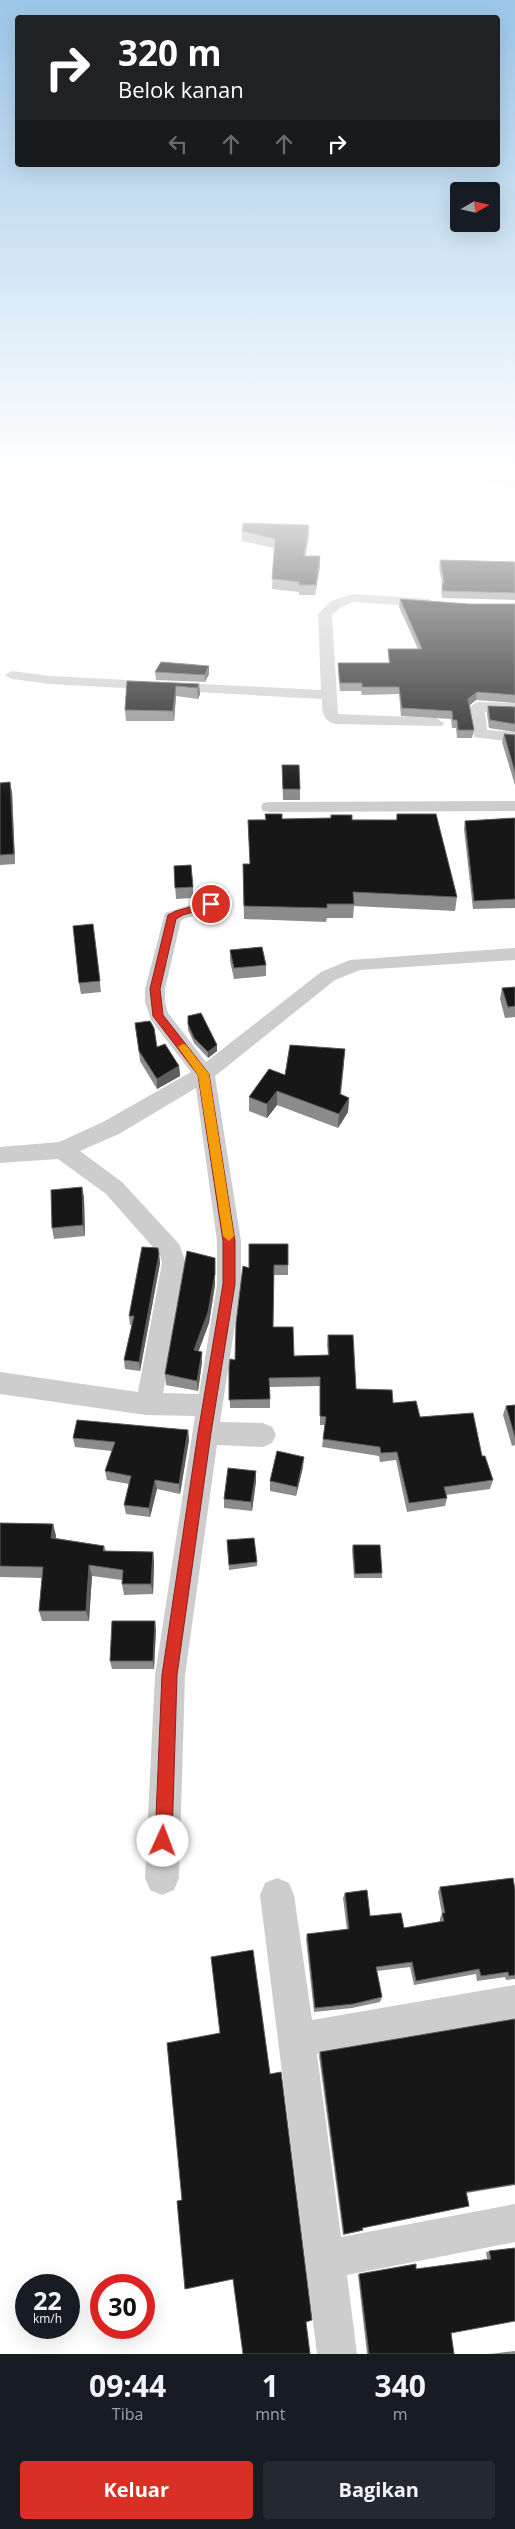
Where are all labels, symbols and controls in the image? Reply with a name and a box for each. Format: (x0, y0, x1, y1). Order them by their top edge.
text: 320 m (118, 29, 222, 76)
icon: right (35, 35, 100, 100)
text: Belok kanan (118, 74, 244, 104)
icon: left (164, 130, 192, 158)
icon: ahead (217, 130, 245, 158)
icon: ahead (270, 130, 298, 158)
icon: right (323, 130, 351, 158)
north arrow (450, 182, 500, 232)
map controls (450, 182, 500, 232)
pin (190, 883, 232, 925)
icon: arrive (197, 890, 225, 918)
position arrow (136, 1814, 188, 1866)
speed limit sign: 30 (90, 2274, 155, 2339)
text: 22 (33, 2283, 62, 2317)
text: km/h (33, 2310, 62, 2327)
text: 09:44 (89, 2365, 166, 2406)
text: 1 (262, 2365, 279, 2406)
text: 340 (375, 2365, 426, 2406)
text: Tiba (112, 2403, 143, 2425)
text: mnt (255, 2403, 286, 2425)
text: m (393, 2403, 408, 2425)
button: Keluar (20, 2461, 253, 2519)
button: Bagikan (263, 2461, 495, 2519)

